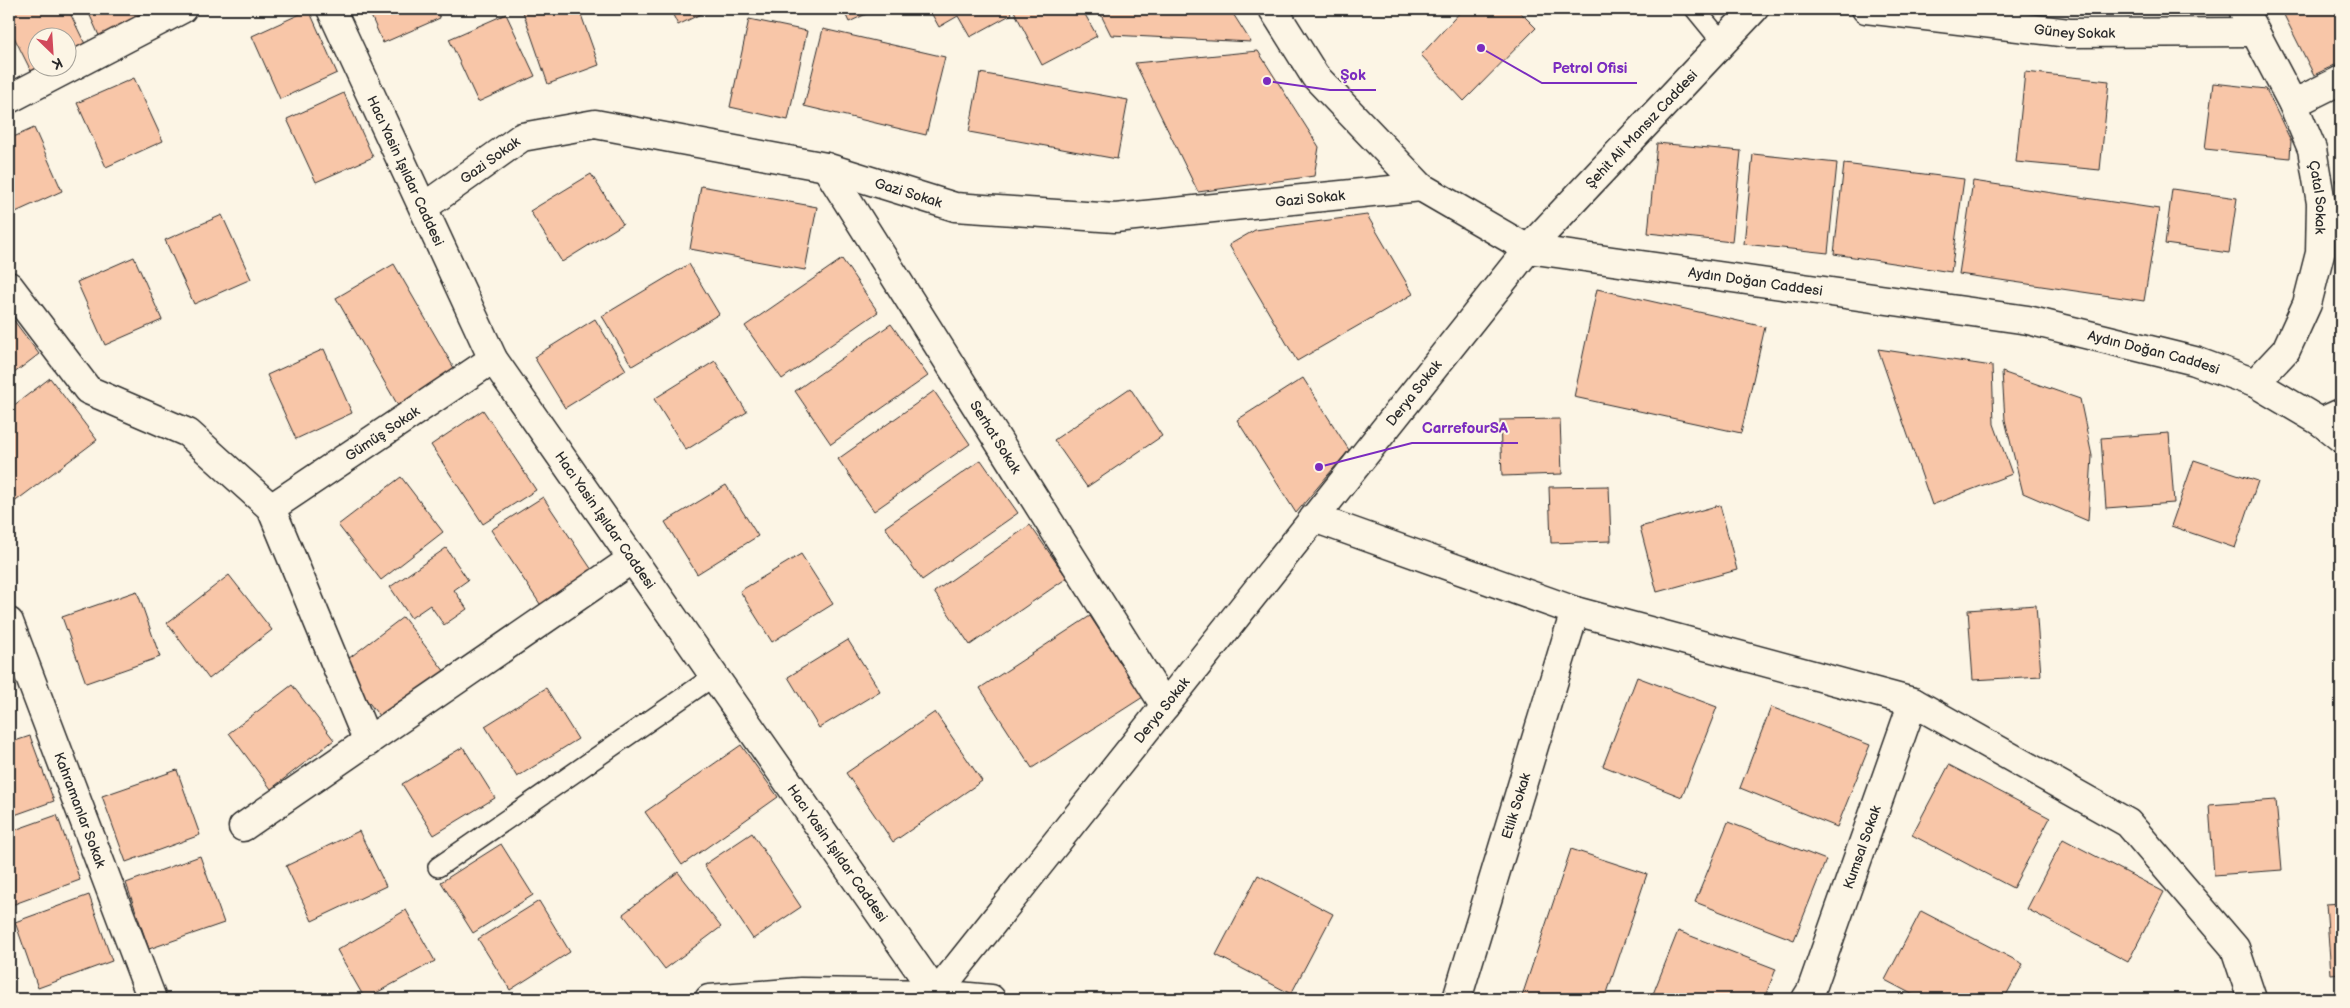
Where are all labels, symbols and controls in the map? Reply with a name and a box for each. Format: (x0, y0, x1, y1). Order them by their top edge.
street label: Güney Sokak (2033, 21, 2115, 42)
north arrow (28, 28, 78, 78)
callout: Petrol Ofisi (1542, 53, 1637, 83)
text: K (49, 54, 65, 73)
text: Petrol Ofisi (1553, 59, 1627, 78)
callout: Şok (1330, 60, 1376, 90)
text: Şok (1340, 66, 1366, 85)
street label: Şehit Ali Mansız Caddesi (1582, 67, 1701, 192)
street label: Hacı Yasin Işıldar Caddesi (363, 93, 447, 249)
street label: Gazi Sokak (457, 133, 524, 188)
street label: Çatal Sokak (2305, 159, 2329, 234)
street label: Gazi Sokak (873, 175, 944, 212)
street label: Gazi Sokak (1274, 187, 1346, 211)
street label: Aydın Doğan Caddesi (1687, 264, 1824, 300)
street label: Aydın Doğan Caddesi (2086, 327, 2222, 378)
street label: Derya Sokak (1383, 357, 1445, 430)
street label: Serhat Sokak (966, 398, 1025, 477)
street label: Gümüş Sokak (342, 403, 423, 465)
callout: CarrefourSA (1412, 413, 1518, 443)
text: CarrefourSA (1422, 419, 1509, 438)
street label: Hacı Yasin Işıldar Caddesi (551, 448, 659, 592)
street label: Derya Sokak (1131, 674, 1193, 747)
street label: Kahramanlar Sokak (50, 750, 109, 870)
street label: Etlik Sokak (1498, 771, 1534, 841)
street label: Hacı Yasin Işıldar Caddesi (783, 781, 891, 925)
street label: Kumsal Sokak (1840, 803, 1885, 891)

